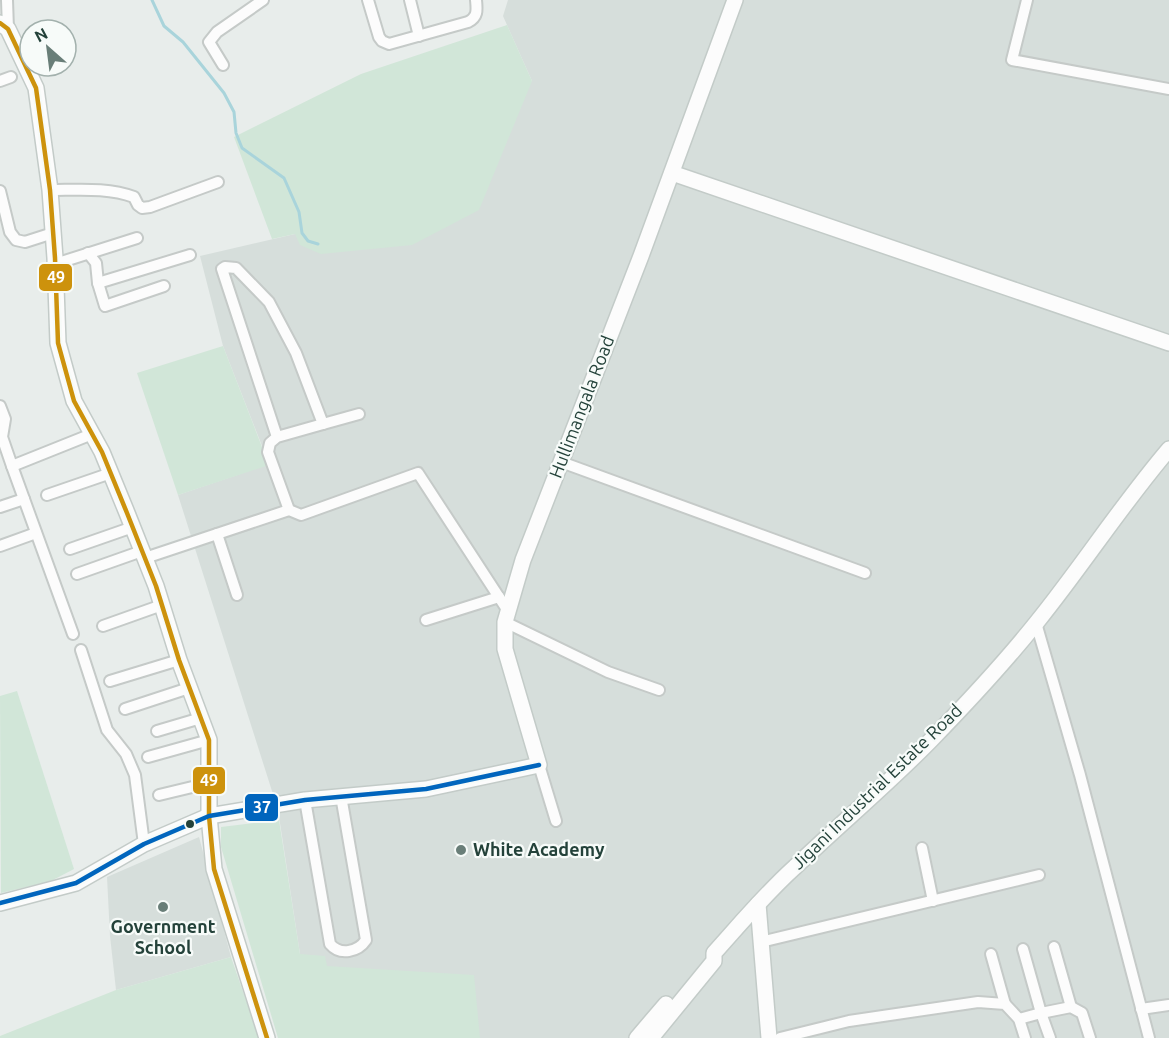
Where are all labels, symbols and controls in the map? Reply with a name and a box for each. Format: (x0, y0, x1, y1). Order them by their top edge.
north arrow (18, 18, 78, 78)
text: N (31, 24, 50, 46)
line badge: 49 (38, 263, 73, 292)
text: 49 (47, 268, 65, 286)
street label: Hullimangala Road (545, 333, 617, 481)
street label: Jigani Industrial Estate Road (787, 700, 965, 873)
line badge: 49 (192, 766, 226, 795)
text: 49 (200, 771, 218, 789)
line badge: 37 (244, 793, 279, 822)
text: 37 (253, 798, 271, 816)
unlabelled marker (184, 818, 196, 830)
place label: White Academy (473, 839, 605, 859)
marker: White Academy (454, 843, 468, 857)
marker: Government School (156, 900, 170, 914)
place label: Government School (111, 916, 216, 957)

